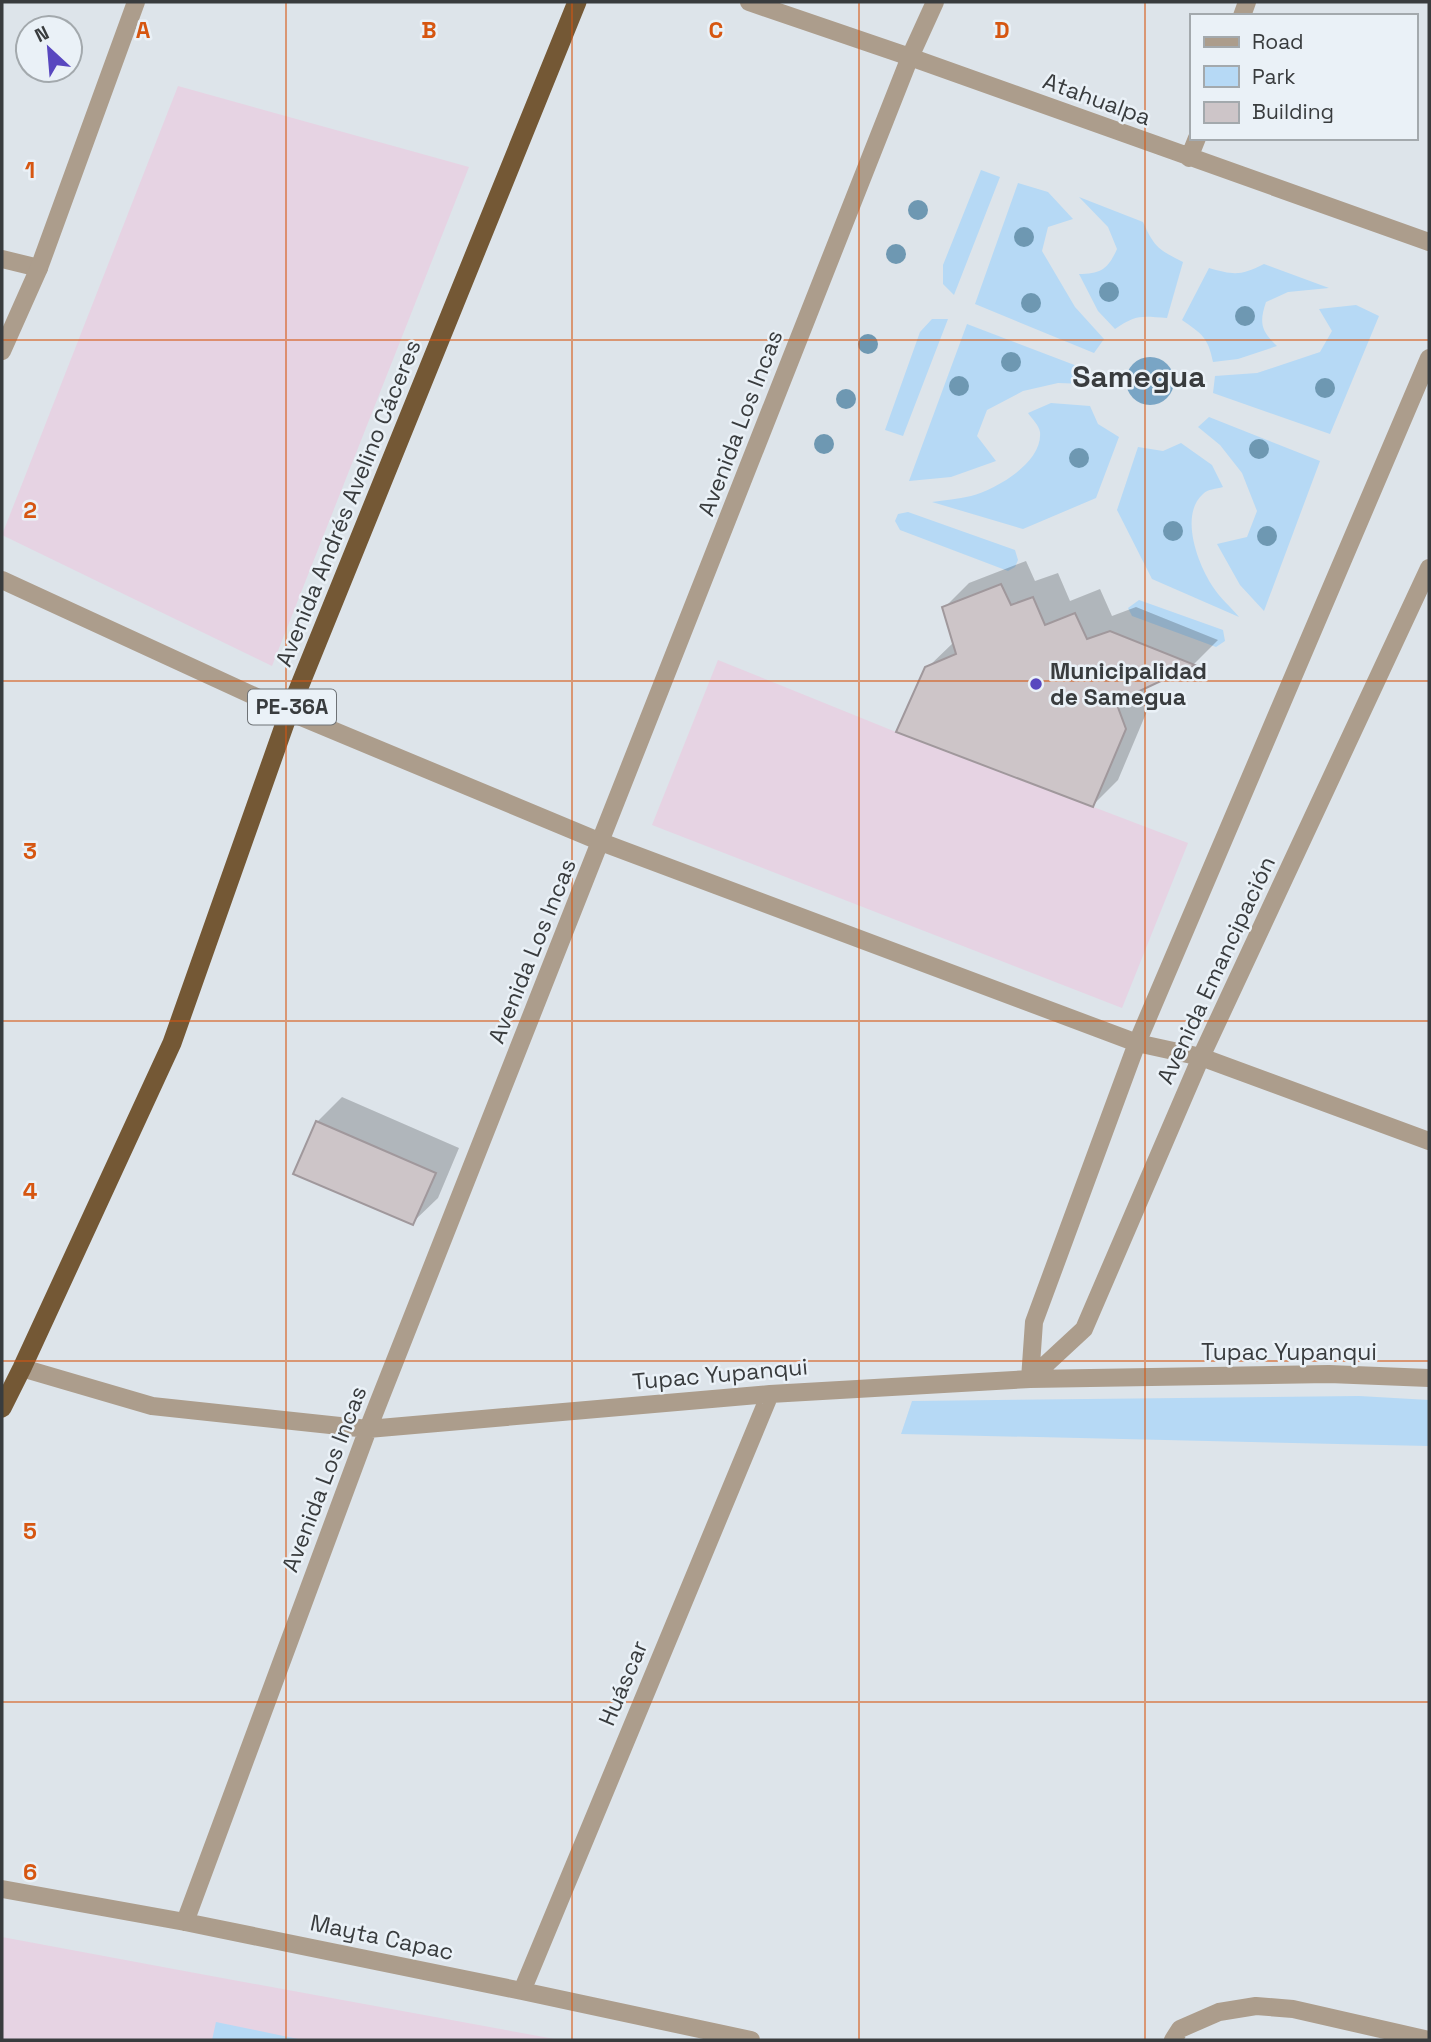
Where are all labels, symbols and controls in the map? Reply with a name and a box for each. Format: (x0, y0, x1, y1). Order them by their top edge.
north arrow (14, 14, 84, 84)
legend (1190, 14, 1417, 140)
text: A (136, 15, 151, 45)
text: B (421, 15, 437, 45)
text: C (709, 15, 723, 45)
text: D (994, 15, 1010, 45)
text: N (31, 20, 53, 48)
text: Road (1252, 28, 1304, 55)
text: Park (1252, 63, 1296, 90)
street label: Atahualpa (1039, 66, 1155, 132)
text: Building (1252, 98, 1334, 125)
text: 1 (25, 155, 35, 185)
street label: Avenida Los Incas (691, 326, 789, 520)
street label: Avenida Andrés Avelino Cáceres (269, 335, 427, 671)
district label: Samegua (1072, 357, 1206, 396)
text: 2 (23, 495, 37, 525)
place label: Municipalidad de Samegua (1050, 656, 1207, 712)
marker: Municipalidad de Samegua (1028, 676, 1044, 692)
road number: PE-36A (248, 690, 336, 724)
text: 3 (23, 836, 37, 866)
street label: Avenida Emancipación (1150, 851, 1282, 1089)
street label: Avenida Los Incas (481, 854, 583, 1048)
text: 4 (23, 1176, 38, 1206)
street label: Tupac Yupanqui (1201, 1337, 1377, 1367)
street label: Tupac Yupanqui (631, 1351, 809, 1397)
street label: Avenida Los Incas (275, 1382, 373, 1576)
text: 5 (23, 1516, 37, 1546)
street label: Huáscar (592, 1636, 654, 1730)
text: 6 (23, 1857, 37, 1887)
street label: Mayta Capac (307, 1907, 457, 1967)

